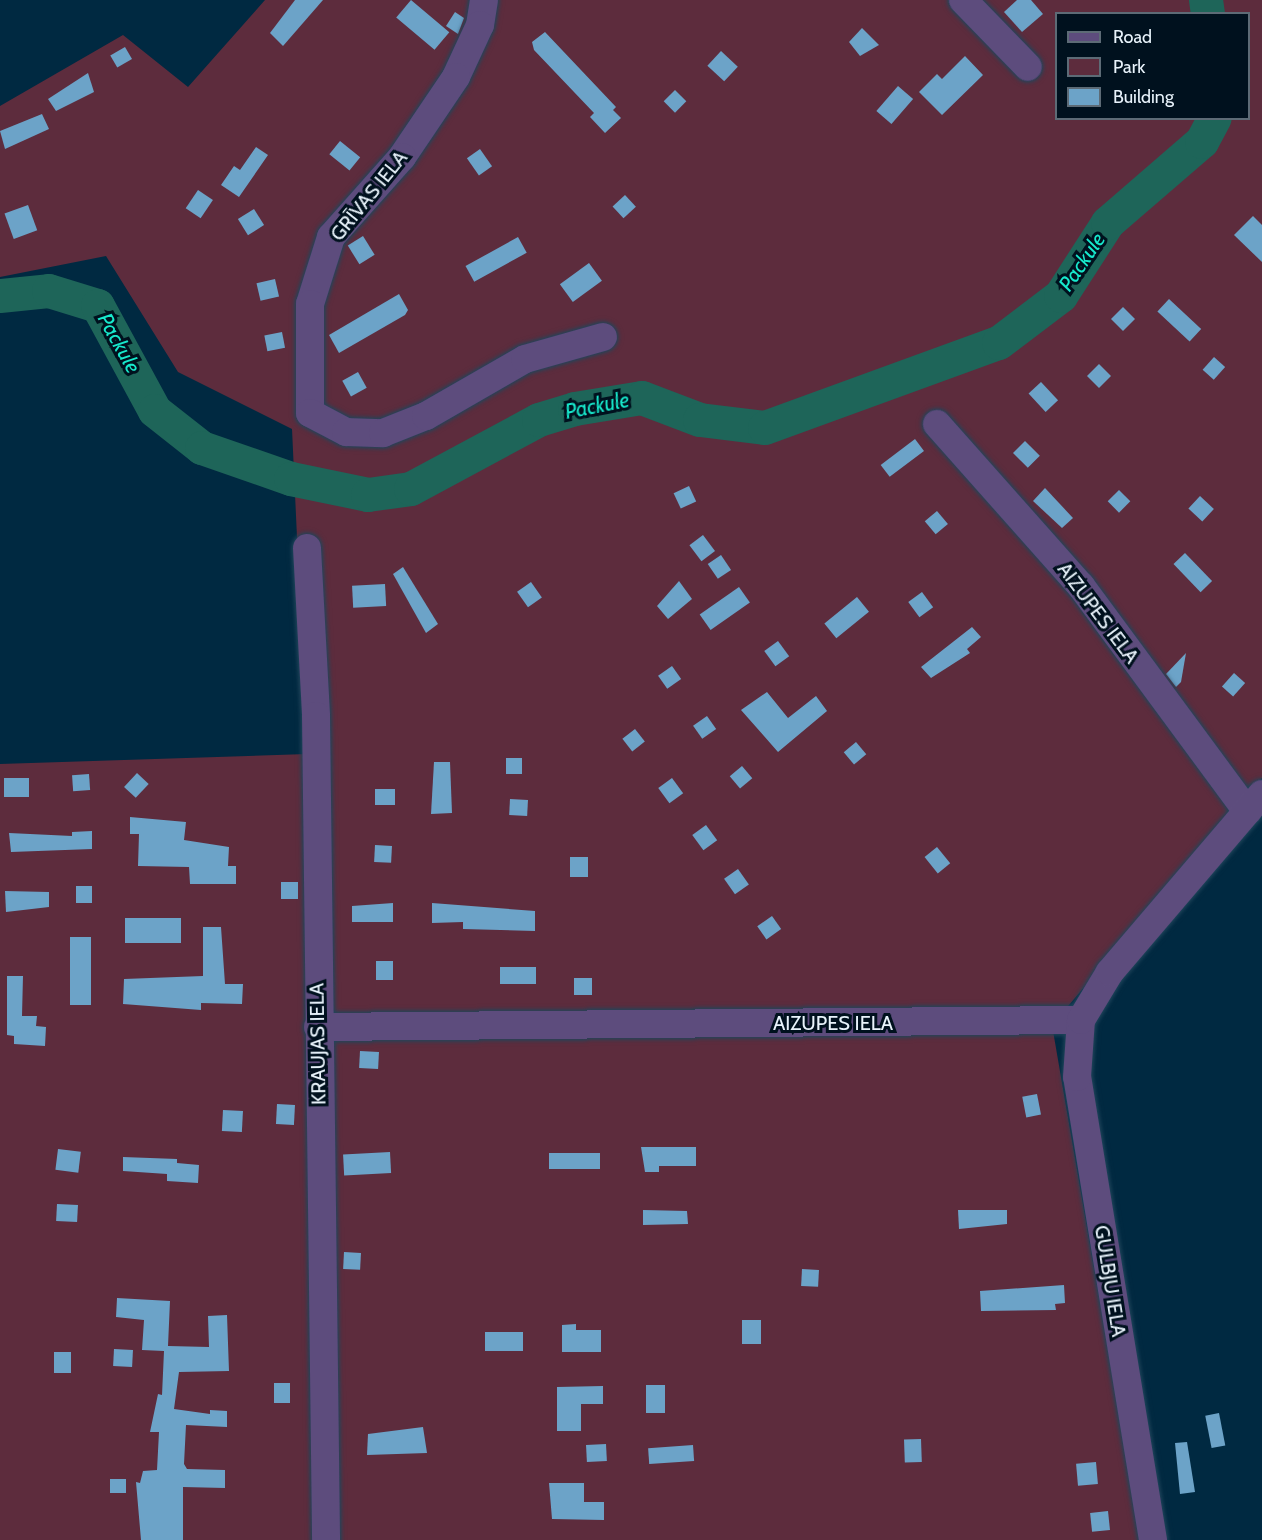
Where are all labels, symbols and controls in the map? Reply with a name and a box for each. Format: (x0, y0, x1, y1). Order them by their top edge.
legend (1055, 12, 1250, 120)
text: Road (1113, 26, 1152, 48)
text: Park (1113, 56, 1145, 78)
text: Building (1113, 86, 1174, 108)
street label: GRĪVAS IELA (325, 146, 413, 246)
water label: Packule (1053, 228, 1111, 296)
water label: Packule (92, 309, 146, 377)
water label: Packule (563, 387, 631, 425)
street label: AIZUPES IELA (1052, 558, 1144, 668)
street label: KRAUJAS IELA (305, 983, 331, 1105)
street label: AIZUPES IELA (773, 1011, 893, 1035)
street label: GULBJU IELA (1089, 1224, 1131, 1338)

